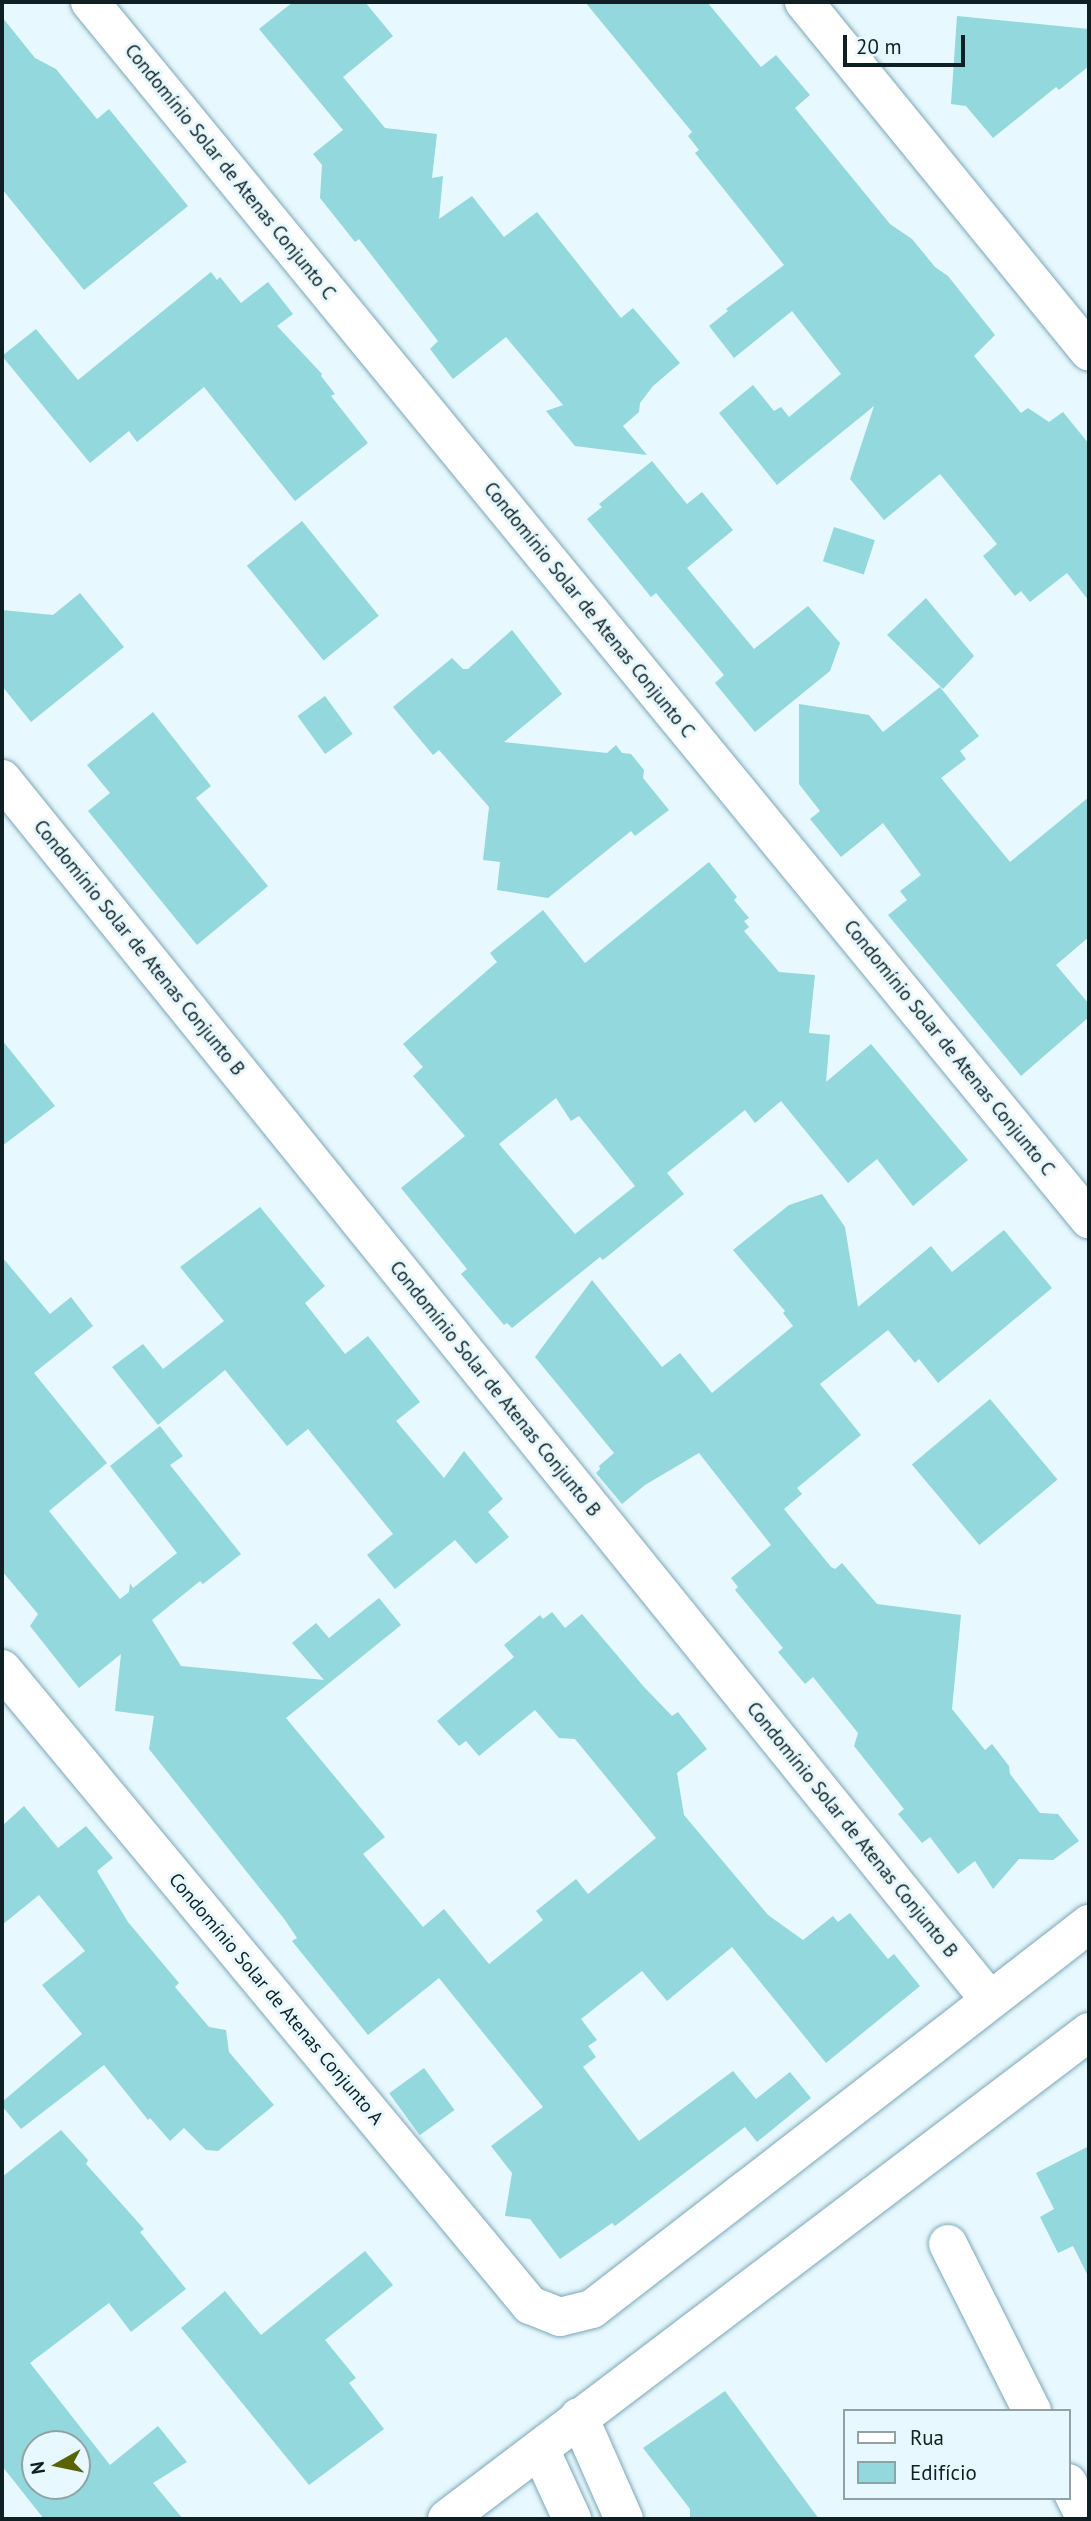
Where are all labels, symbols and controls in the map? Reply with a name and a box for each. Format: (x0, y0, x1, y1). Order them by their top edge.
scale bar (846, 21, 968, 65)
text: 20 m (856, 33, 902, 60)
street label: Condomínio Solar de Atenas Conjunto C (120, 39, 340, 305)
street label: Condomínio Solar de Atenas Conjunto C (479, 477, 699, 743)
street label: Condomínio Solar de Atenas Conjunto B (29, 815, 249, 1081)
street label: Condomínio Solar de Atenas Conjunto C (839, 915, 1059, 1181)
street label: Condomínio Solar de Atenas Conjunto B (385, 1256, 605, 1522)
street label: Condomínio Solar de Atenas Conjunto B (742, 1697, 962, 1963)
street label: Condomínio Solar de Atenas Conjunto A (164, 1868, 388, 2130)
legend (842, 2409, 1070, 2500)
text: Rua (910, 2424, 944, 2451)
north arrow (21, 2430, 91, 2500)
text: Edifício (910, 2459, 977, 2486)
text: N (24, 2460, 50, 2476)

